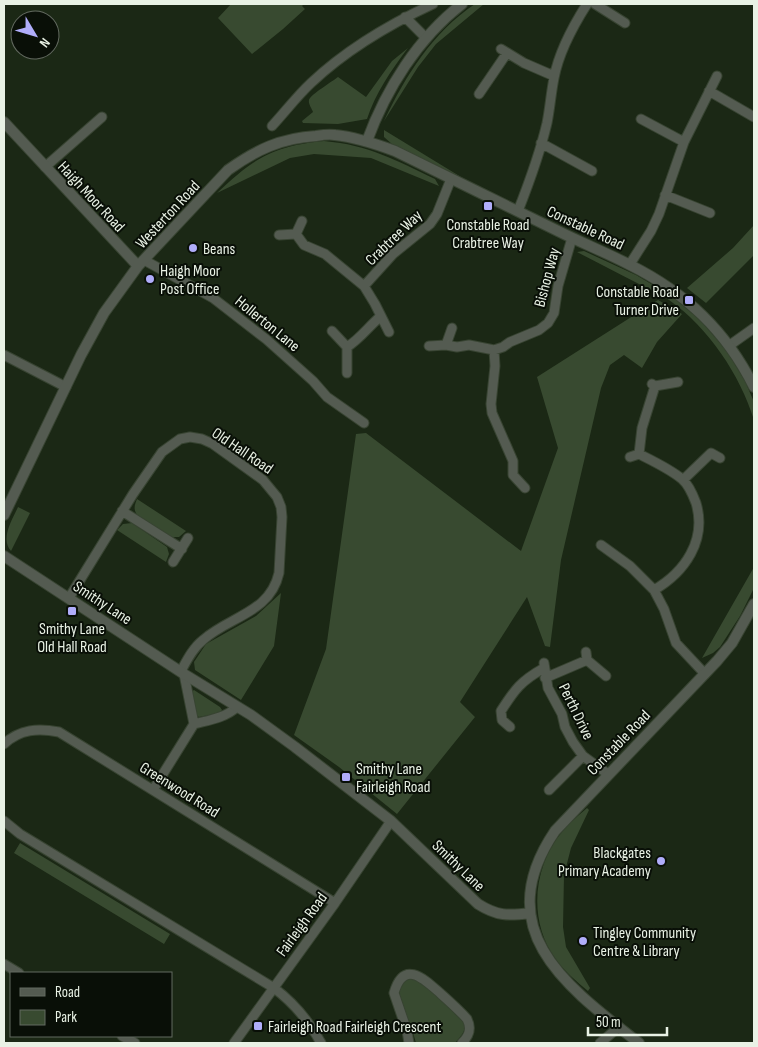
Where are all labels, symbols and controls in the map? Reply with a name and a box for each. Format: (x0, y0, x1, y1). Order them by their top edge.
north arrow (10, 10, 60, 60)
text: N (36, 35, 54, 51)
street label: Haigh Moor Road (53, 158, 128, 236)
street label: Westerton Road (132, 177, 204, 253)
marker: Constable Road Crabtree Way (482, 200, 494, 212)
street label: Constable Road (544, 202, 627, 255)
street label: Crabtree Way (362, 206, 426, 270)
place label: Constable Road Crabtree Way (446, 216, 530, 253)
place label: Beans (203, 240, 236, 259)
marker: Beans (187, 242, 199, 254)
street label: Bishop Way (530, 246, 564, 309)
place label: Haigh Moor Post Office (160, 262, 221, 299)
marker: Haigh Moor Post Office (144, 273, 156, 285)
place label: Constable Road Turner Drive (596, 283, 679, 320)
street label: Hollerton Lane (231, 292, 303, 356)
marker: Constable Road Turner Drive (683, 294, 695, 306)
street label: Old Hall Road (208, 424, 276, 479)
street label: Smithy Lane (69, 577, 135, 629)
marker: Smithy Lane Old Hall Road (66, 605, 78, 617)
place label: Smithy Lane Old Hall Road (37, 620, 107, 657)
street label: Perth Drive (554, 680, 597, 743)
street label: Constable Road (583, 707, 655, 780)
street label: Greenwood Road (136, 758, 222, 822)
place label: Smithy Lane Fairleigh Road (356, 760, 430, 797)
marker: Smithy Lane Fairleigh Road (340, 771, 352, 783)
street label: Smithy Lane (428, 836, 488, 896)
place label: Blackgates Primary Academy (558, 844, 651, 881)
marker: Blackgates Primary Academy (655, 855, 667, 867)
street label: Fairleigh Road (273, 889, 332, 961)
place label: Tingley Community Centre & Library (593, 924, 696, 961)
marker: Tingley Community Centre & Library (577, 935, 589, 947)
legend (10, 972, 172, 1037)
text: Road (55, 983, 80, 1002)
scale bar (588, 1004, 667, 1036)
text: Park (55, 1008, 77, 1027)
text: 50 m (596, 1013, 621, 1032)
place label: Fairleigh Road Fairleigh Crescent (268, 1018, 441, 1037)
marker: Fairleigh Road Fairleigh Crescent (252, 1020, 264, 1032)

